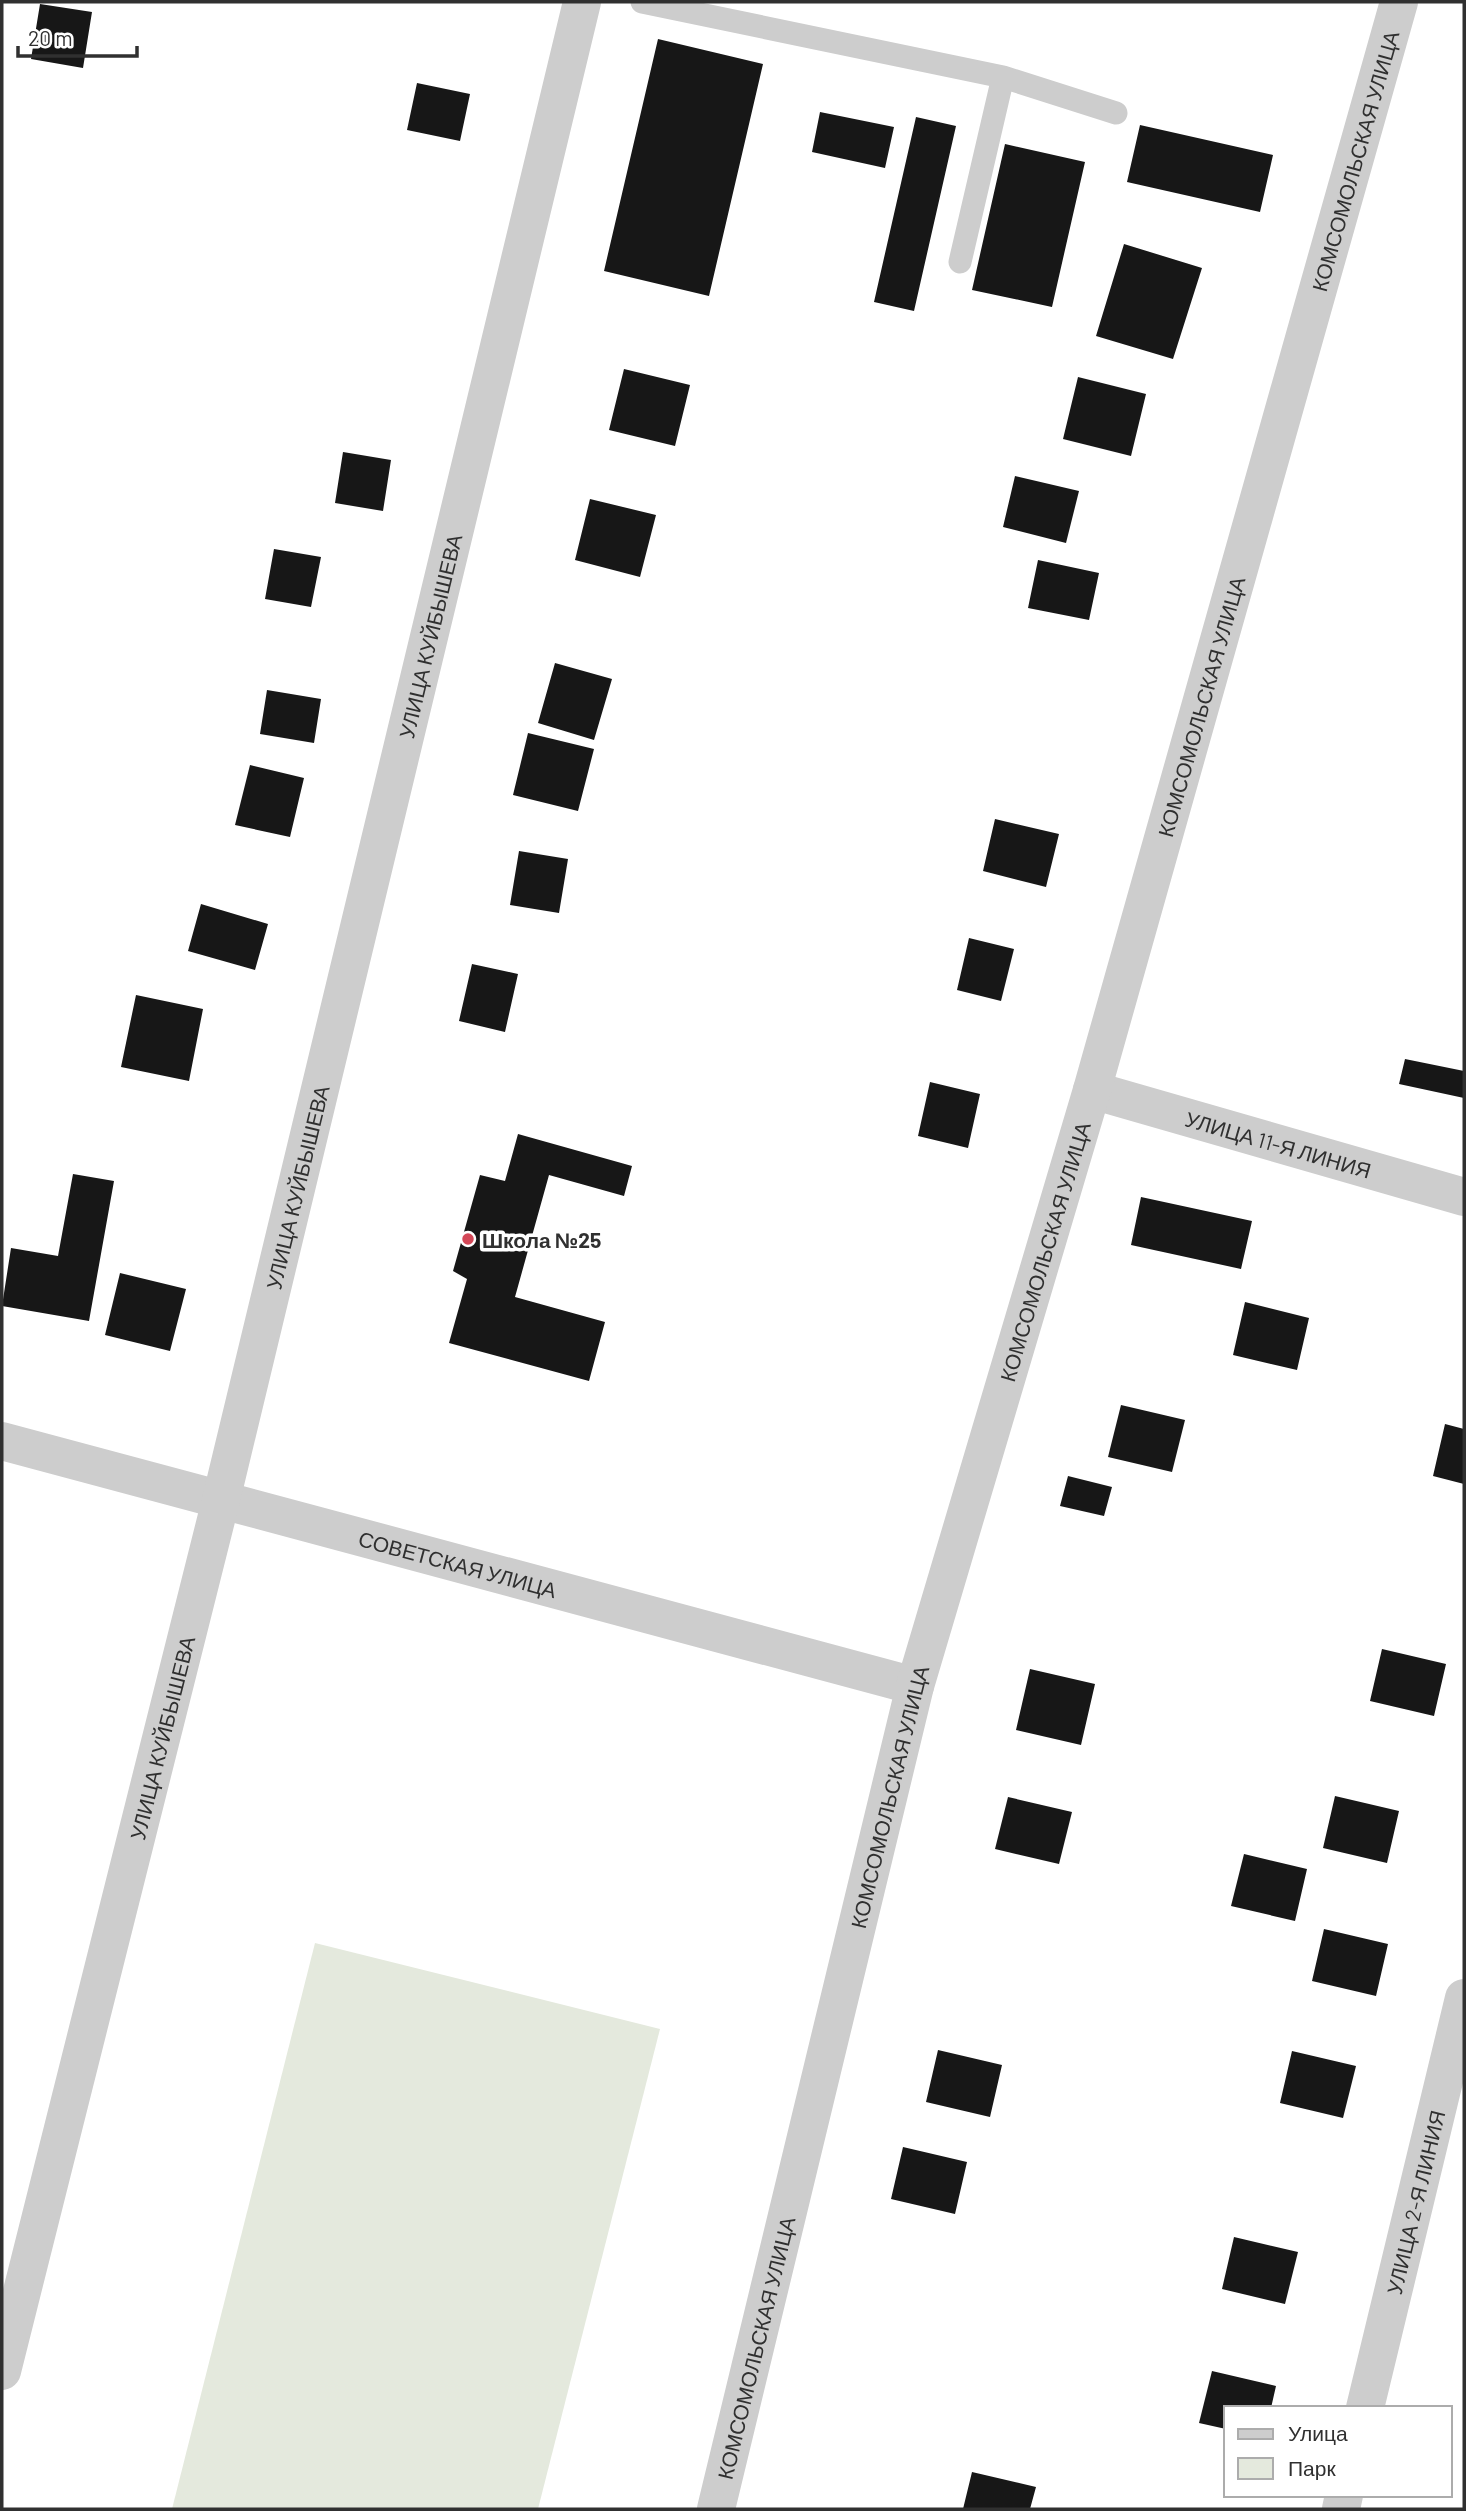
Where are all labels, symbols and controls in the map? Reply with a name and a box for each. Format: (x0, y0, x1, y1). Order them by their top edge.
scale bar (18, 14, 136, 58)
text: 20 m (28, 25, 73, 50)
street label: КОМСОМОЛЬСКАЯ УЛИЦА (1306, 28, 1403, 294)
street label: УЛИЦА КУЙБЫШЕВА (393, 531, 466, 740)
street label: КОМСОМОЛЬСКАЯ УЛИЦА (1152, 573, 1249, 840)
street label: УЛИЦА КУЙБЫШЕВА (260, 1082, 333, 1292)
street label: УЛИЦА 11-Я ЛИНИЯ (1183, 1105, 1374, 1182)
street label: КОМСОМОЛЬСКАЯ УЛИЦА (994, 1119, 1094, 1384)
place label: Школа №25 (482, 1227, 601, 1252)
marker: Школа №25 (460, 1231, 476, 1247)
street label: СОВЕТСКАЯ УЛИЦА (356, 1525, 560, 1602)
street label: УЛИЦА КУЙБЫШЕВА (124, 1633, 199, 1842)
street label: КОМСОМОЛЬСКАЯ УЛИЦА (844, 1662, 933, 1930)
street label: УЛИЦА 2-Я ЛИНИЯ (1380, 2107, 1449, 2296)
street label: КОМСОМОЛЬСКАЯ УЛИЦА (711, 2214, 799, 2482)
legend (1224, 2406, 1452, 2497)
text: Улица (1288, 2420, 1348, 2445)
text: Парк (1288, 2455, 1336, 2480)

